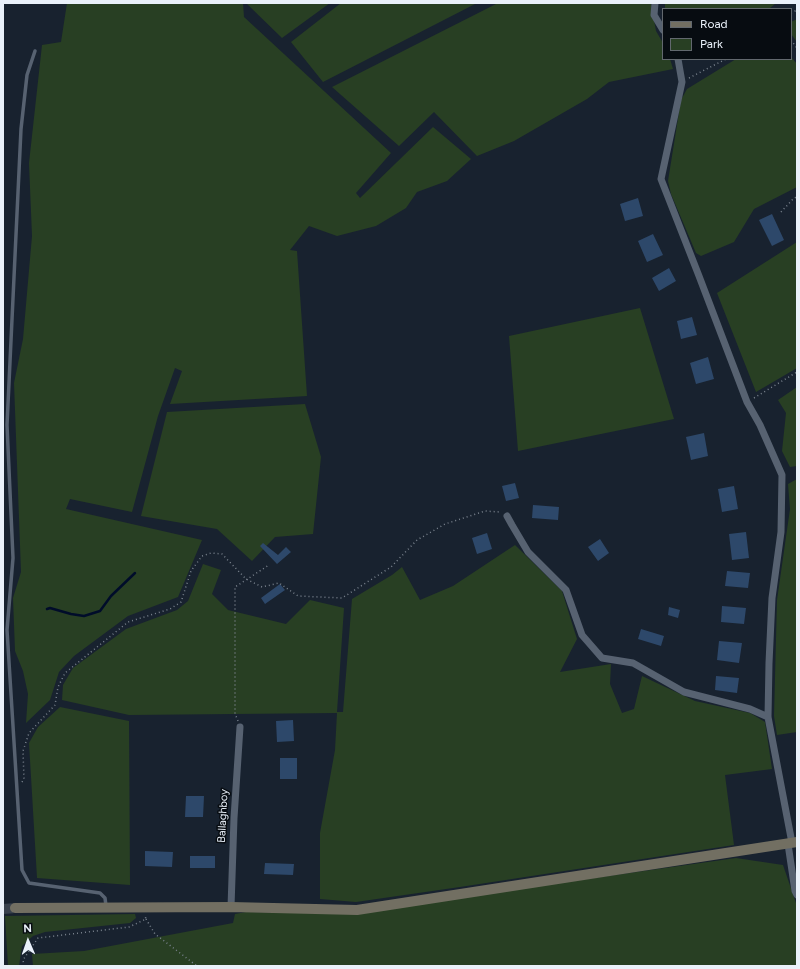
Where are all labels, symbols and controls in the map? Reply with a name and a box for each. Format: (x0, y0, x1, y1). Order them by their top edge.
legend (662, 8, 792, 60)
text: Road (700, 17, 728, 31)
text: Park (700, 37, 723, 51)
street label: Ballaghboy (215, 789, 231, 843)
north arrow (8, 921, 48, 961)
text: N (23, 922, 32, 935)

